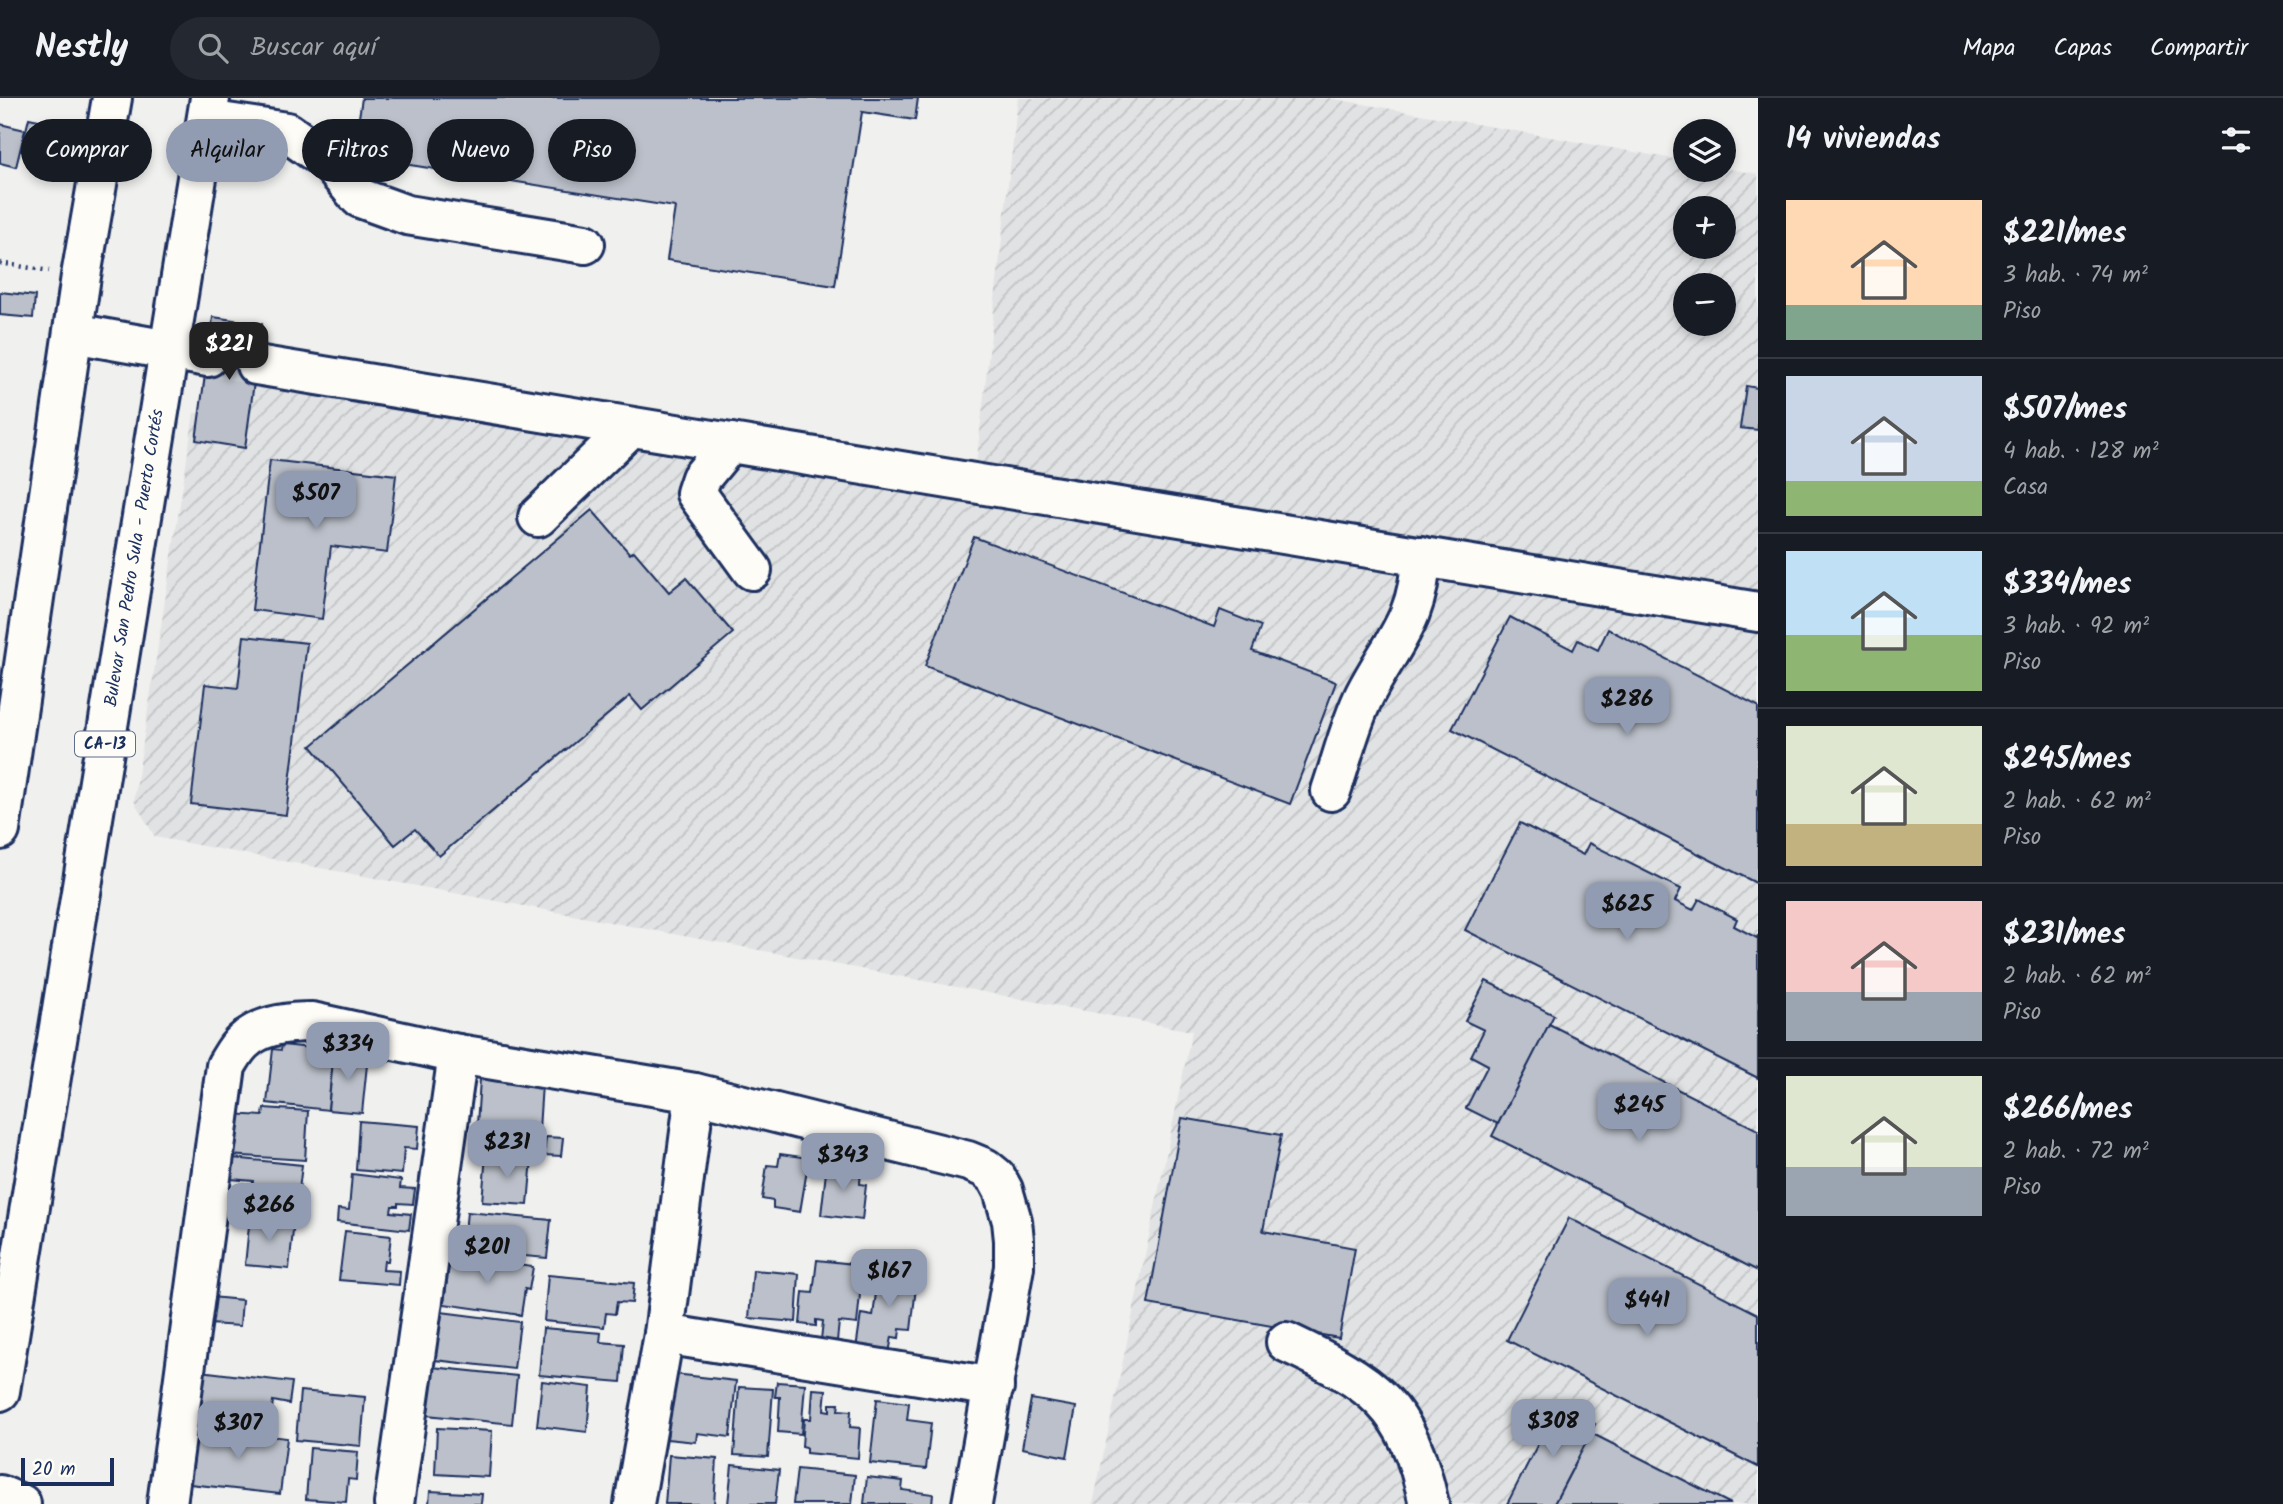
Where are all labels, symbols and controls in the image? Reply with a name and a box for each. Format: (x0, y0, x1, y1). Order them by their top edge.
search box (170, 17, 660, 80)
text: Nestly (35, 22, 128, 75)
text: Buscar aquí (250, 27, 376, 69)
icon: search (194, 29, 232, 67)
text: Mapa (1963, 29, 2015, 68)
text: Capas (2053, 29, 2112, 68)
text: Compartir (2150, 29, 2248, 68)
text: 14 viviendas (1786, 116, 1941, 164)
chip: Comprar (21, 119, 152, 182)
chip: Alquilar (166, 119, 288, 182)
chip: Filtros (302, 119, 413, 182)
chip: Nuevo (427, 119, 534, 182)
chip: Piso (548, 119, 636, 182)
map controls (1673, 119, 1736, 336)
button: layers (1673, 119, 1736, 182)
icon: filters (2217, 121, 2255, 159)
button: + (1673, 196, 1736, 259)
text: $221/mes (2003, 210, 2126, 258)
icon: home (1842, 228, 1926, 312)
text: 3 hab. · 74 m² (2003, 258, 2148, 294)
button: − (1673, 273, 1736, 336)
text: Piso (2003, 294, 2041, 330)
pin: $221 (188, 322, 270, 382)
text: $221 (205, 327, 253, 363)
text: $507/mes (2003, 386, 2127, 434)
icon: home (1842, 404, 1926, 488)
street label: Bulevar San Pedro Sula - Puerto Cortés (97, 407, 173, 709)
text: 4 hab. · 128 m² (2003, 434, 2158, 470)
text: Casa (2003, 470, 2048, 506)
pin: $507 (275, 472, 357, 531)
text: $507 (292, 476, 340, 512)
text: $334/mes (2003, 561, 2132, 609)
icon: home (1842, 579, 1926, 663)
text: 3 hab. · 92 m² (2003, 609, 2149, 645)
text: Piso (2003, 645, 2041, 681)
pin: $286 (1586, 678, 1668, 737)
text: $286 (1600, 682, 1654, 718)
road number: CA-13 (75, 732, 135, 757)
text: $245/mes (2003, 736, 2131, 784)
icon: home (1842, 754, 1926, 838)
text: 2 hab. · 62 m² (2003, 784, 2151, 820)
text: Piso (2003, 820, 2041, 856)
pin: $625 (1586, 882, 1668, 942)
text: $625 (1601, 887, 1653, 923)
text: $231/mes (2003, 911, 2125, 959)
icon: home (1842, 929, 1926, 1013)
text: 2 hab. · 62 m² (2003, 959, 2151, 995)
text: Piso (2003, 995, 2041, 1031)
pin: $334 (307, 1023, 389, 1082)
text: $334 (322, 1027, 374, 1063)
pin: $245 (1598, 1084, 1680, 1143)
text: $266/mes (2003, 1086, 2132, 1134)
text: $245 (1613, 1088, 1665, 1124)
icon: home (1842, 1104, 1926, 1188)
pin: $231 (466, 1121, 548, 1180)
text: $231 (484, 1125, 530, 1161)
pin: $343 (802, 1134, 884, 1193)
text: 2 hab. · 72 m² (2003, 1134, 2149, 1170)
text: $343 (817, 1138, 869, 1174)
text: Piso (2003, 1170, 2041, 1206)
pin: $266 (228, 1184, 310, 1243)
text: $266 (243, 1188, 295, 1224)
pin: $201 (446, 1226, 528, 1285)
text: $201 (464, 1230, 510, 1266)
pin: $167 (848, 1250, 930, 1309)
text: $167 (867, 1254, 911, 1290)
pin: $441 (1606, 1278, 1688, 1338)
text: $441 (1624, 1283, 1670, 1319)
pin: $308 (1512, 1400, 1594, 1459)
pin: $307 (197, 1402, 279, 1461)
text: $308 (1527, 1404, 1579, 1440)
text: $307 (214, 1406, 262, 1442)
scale bar (21, 1455, 114, 1487)
text: 20 m (32, 1455, 75, 1485)

